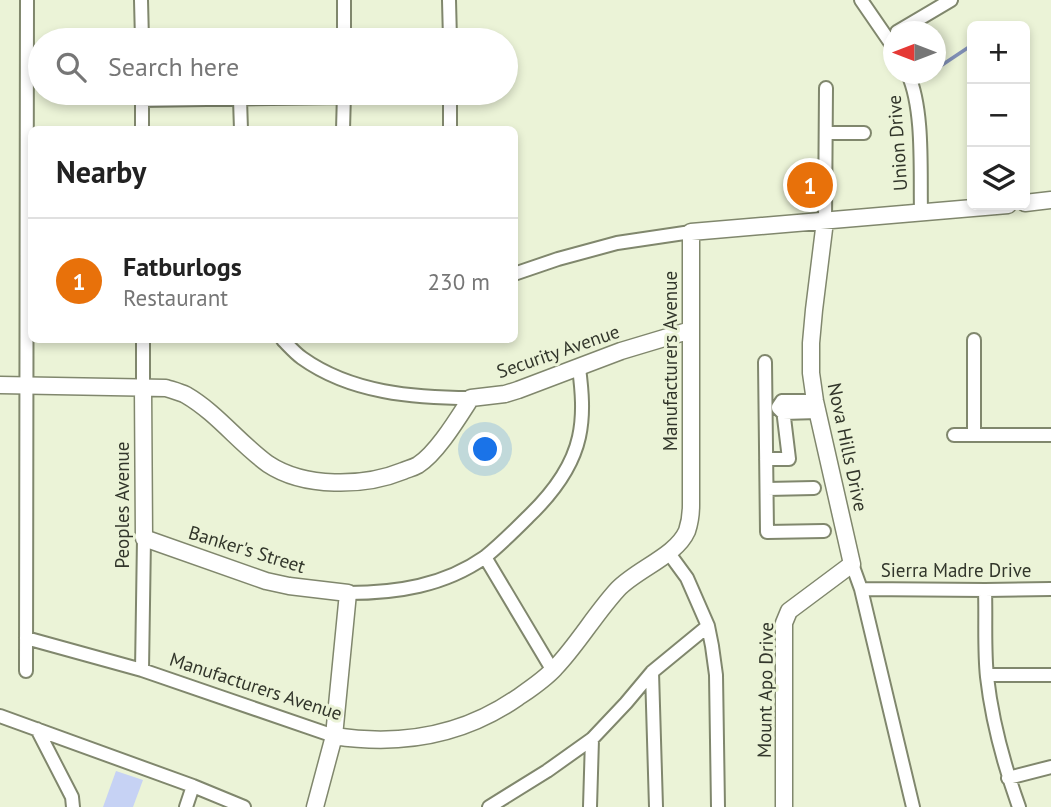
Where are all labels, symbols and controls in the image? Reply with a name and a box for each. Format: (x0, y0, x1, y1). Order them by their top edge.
north arrow (883, 21, 946, 84)
map controls (967, 21, 1030, 210)
button: + (967, 21, 1030, 84)
search box (28, 28, 518, 105)
icon: search (52, 48, 90, 86)
text: Search here (108, 50, 239, 83)
button: − (967, 84, 1030, 147)
street label: Union Drive (882, 94, 912, 192)
button: layers (967, 147, 1030, 210)
text: Nearby (56, 152, 146, 191)
pin: 1 (787, 159, 833, 211)
text: Fatburlogs (123, 250, 242, 283)
text: 1 (72, 267, 86, 296)
text: 230 m (428, 267, 490, 296)
street label: Manufacturers Avenue (658, 271, 682, 451)
text: Restaurant (123, 283, 228, 312)
street label: Security Avenue (493, 319, 623, 383)
street label: Nova Hills Drive (823, 380, 873, 514)
your location (468, 432, 502, 466)
street label: Peoples Avenue (110, 442, 134, 568)
street label: Banker's Street (186, 520, 309, 578)
street label: Sierra Madre Drive (881, 558, 1031, 582)
street label: Mount Apo Drive (752, 622, 778, 758)
street label: Manufacturers Avenue (167, 647, 345, 725)

